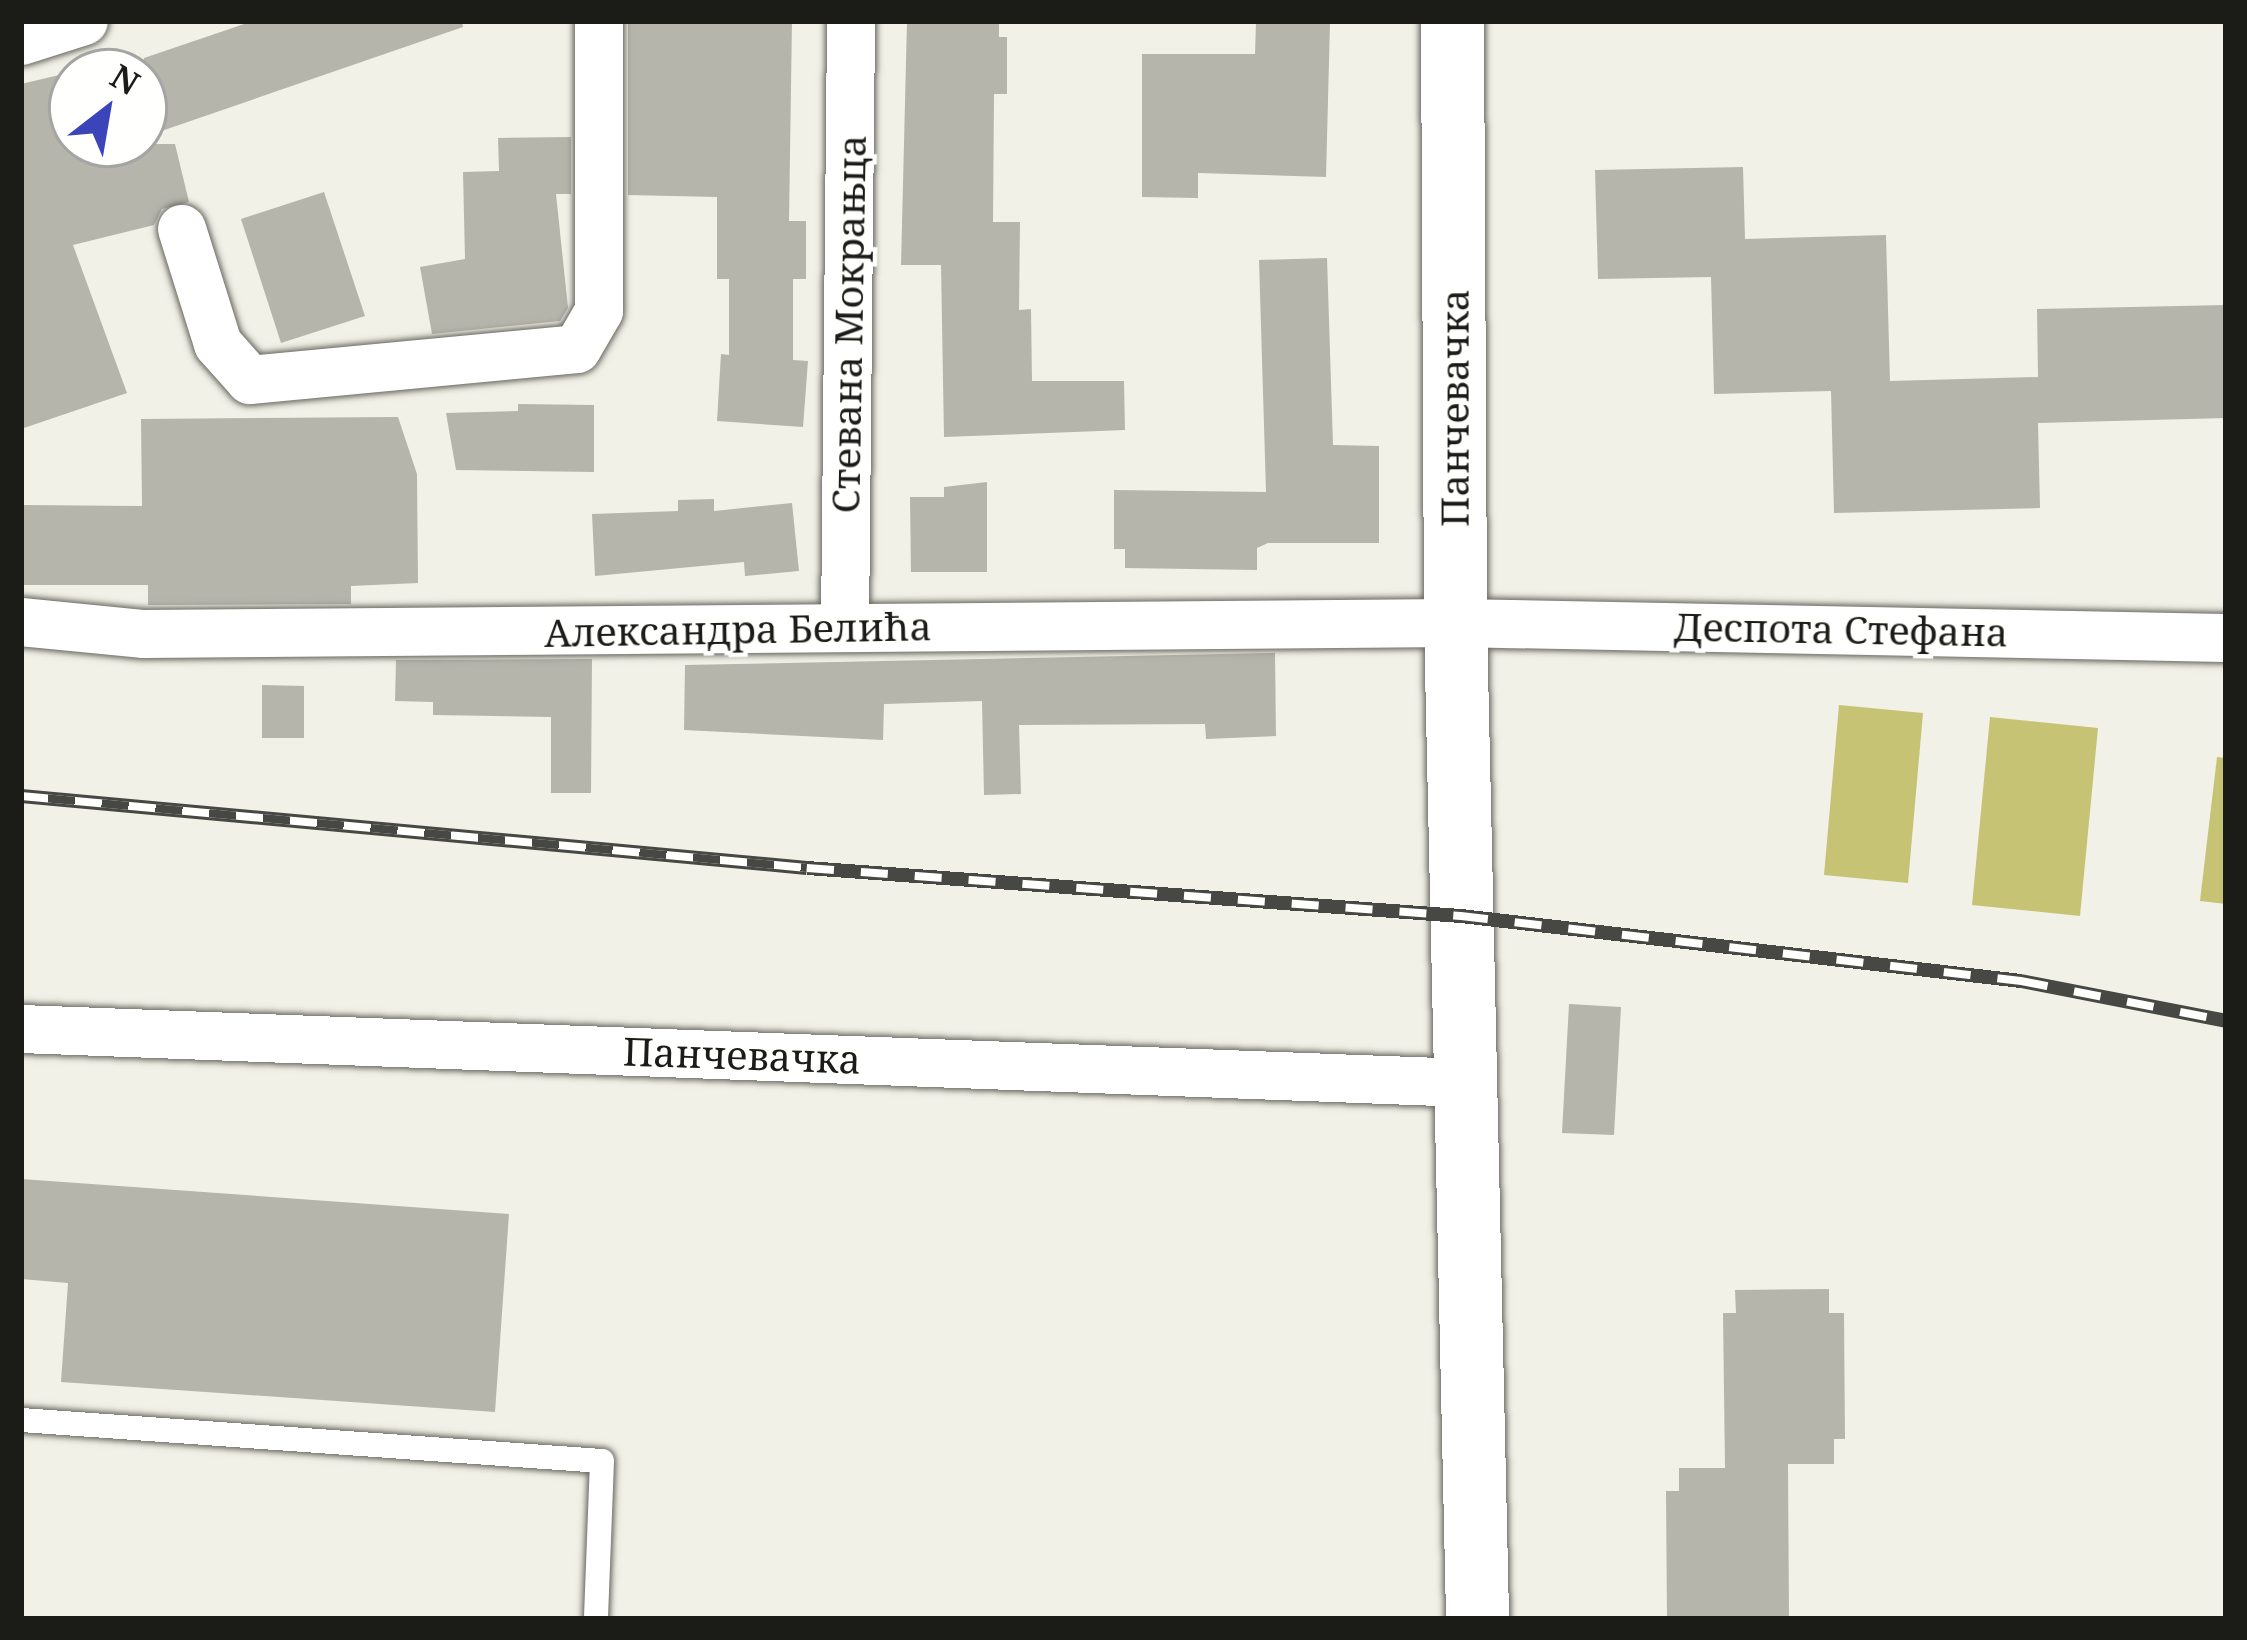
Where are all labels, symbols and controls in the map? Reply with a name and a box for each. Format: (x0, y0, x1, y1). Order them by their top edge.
north arrow (48, 48, 168, 168)
text: N (103, 53, 148, 105)
street label: Стевана Мокрањца (821, 134, 875, 514)
street label: Панчевачка (1431, 289, 1477, 527)
street label: Александра Белића (544, 602, 932, 656)
street label: Деспота Стефана (1673, 603, 2009, 655)
street label: Панчевачка (622, 1027, 862, 1083)

